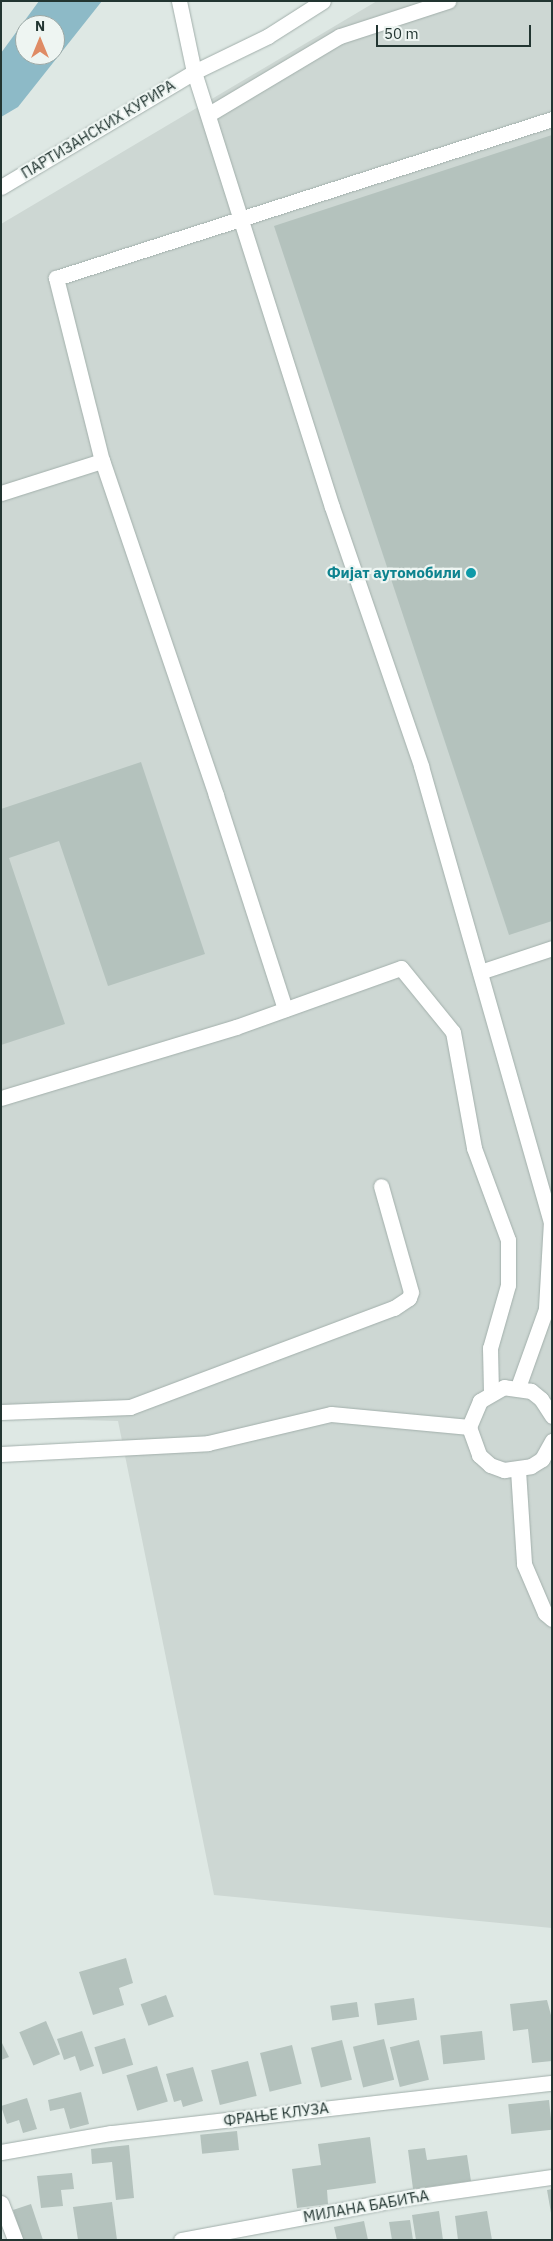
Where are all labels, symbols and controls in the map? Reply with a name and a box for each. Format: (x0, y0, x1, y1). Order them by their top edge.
north arrow (15, 15, 65, 65)
scale bar (378, 15, 533, 47)
text: N (35, 17, 45, 35)
text: 50 m (384, 24, 419, 43)
street label: ПАРТИЗАНСКИХ КУРИРА (18, 76, 178, 182)
place label: Фијат аутомобили (327, 564, 461, 582)
marker: Фијат аутомобили (465, 567, 477, 579)
street label: ФРАЊЕ КЛУЗА (222, 2099, 330, 2129)
street label: МИЛАНА БАБИЋА (302, 2186, 430, 2226)

